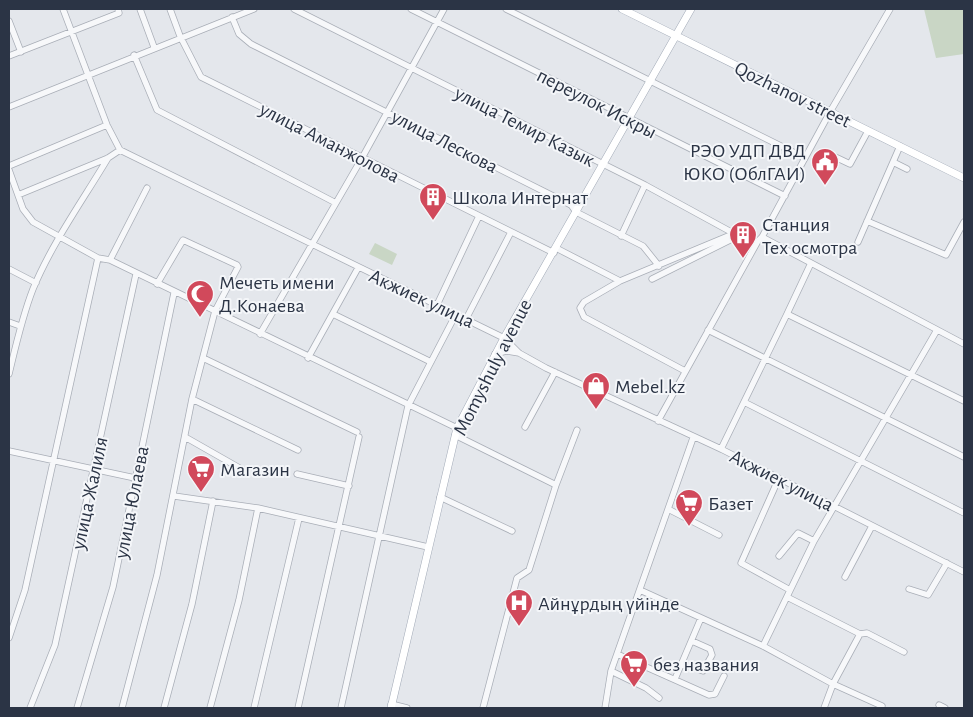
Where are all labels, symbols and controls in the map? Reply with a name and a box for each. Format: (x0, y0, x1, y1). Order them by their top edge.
street label: Qozhanov street (731, 58, 854, 132)
street label: переулок Искры (533, 65, 660, 143)
street label: улица Темир Казык (450, 83, 598, 171)
street label: улица Аманжолова (256, 99, 403, 187)
street label: улица Лескова (387, 106, 501, 177)
place label: РЭО УДП ДВД ЮКО (ОблГАИ) (683, 141, 806, 184)
public building icon: РЭО УДП ДВД ЮКО (ОблГАИ) (810, 147, 840, 186)
building icon: Школа Интернат (418, 182, 448, 221)
place label: Школа Интернат (452, 188, 589, 208)
place label: Станция Тех осмотра (762, 215, 857, 258)
building icon: Станция Тех осмотра (728, 220, 758, 259)
street label: Акжиек улица (366, 266, 477, 332)
place label: Мечеть имени Д.Конаева (219, 273, 335, 316)
mosque icon: Мечеть имени Д.Конаева (185, 279, 215, 318)
street label: Momyshuly avenue (450, 296, 536, 439)
shop icon: Mebel.kz (581, 371, 611, 410)
place label: Mebel.kz (615, 377, 685, 397)
street label: улица Жалиля (68, 435, 112, 552)
street label: улица Юлаева (111, 444, 153, 561)
street label: Акжиек улица (726, 446, 837, 516)
supermarket icon: Магазин (186, 454, 216, 493)
place label: Магазин (220, 460, 290, 480)
supermarket icon: Базет (674, 488, 704, 527)
place label: Базет (708, 494, 754, 514)
hospital icon: Айнұрдың үйінде (504, 588, 534, 627)
place label: Айнұрдың үйінде (538, 594, 679, 614)
supermarket icon: без названия (619, 649, 649, 688)
place label: без названия (653, 655, 759, 675)

